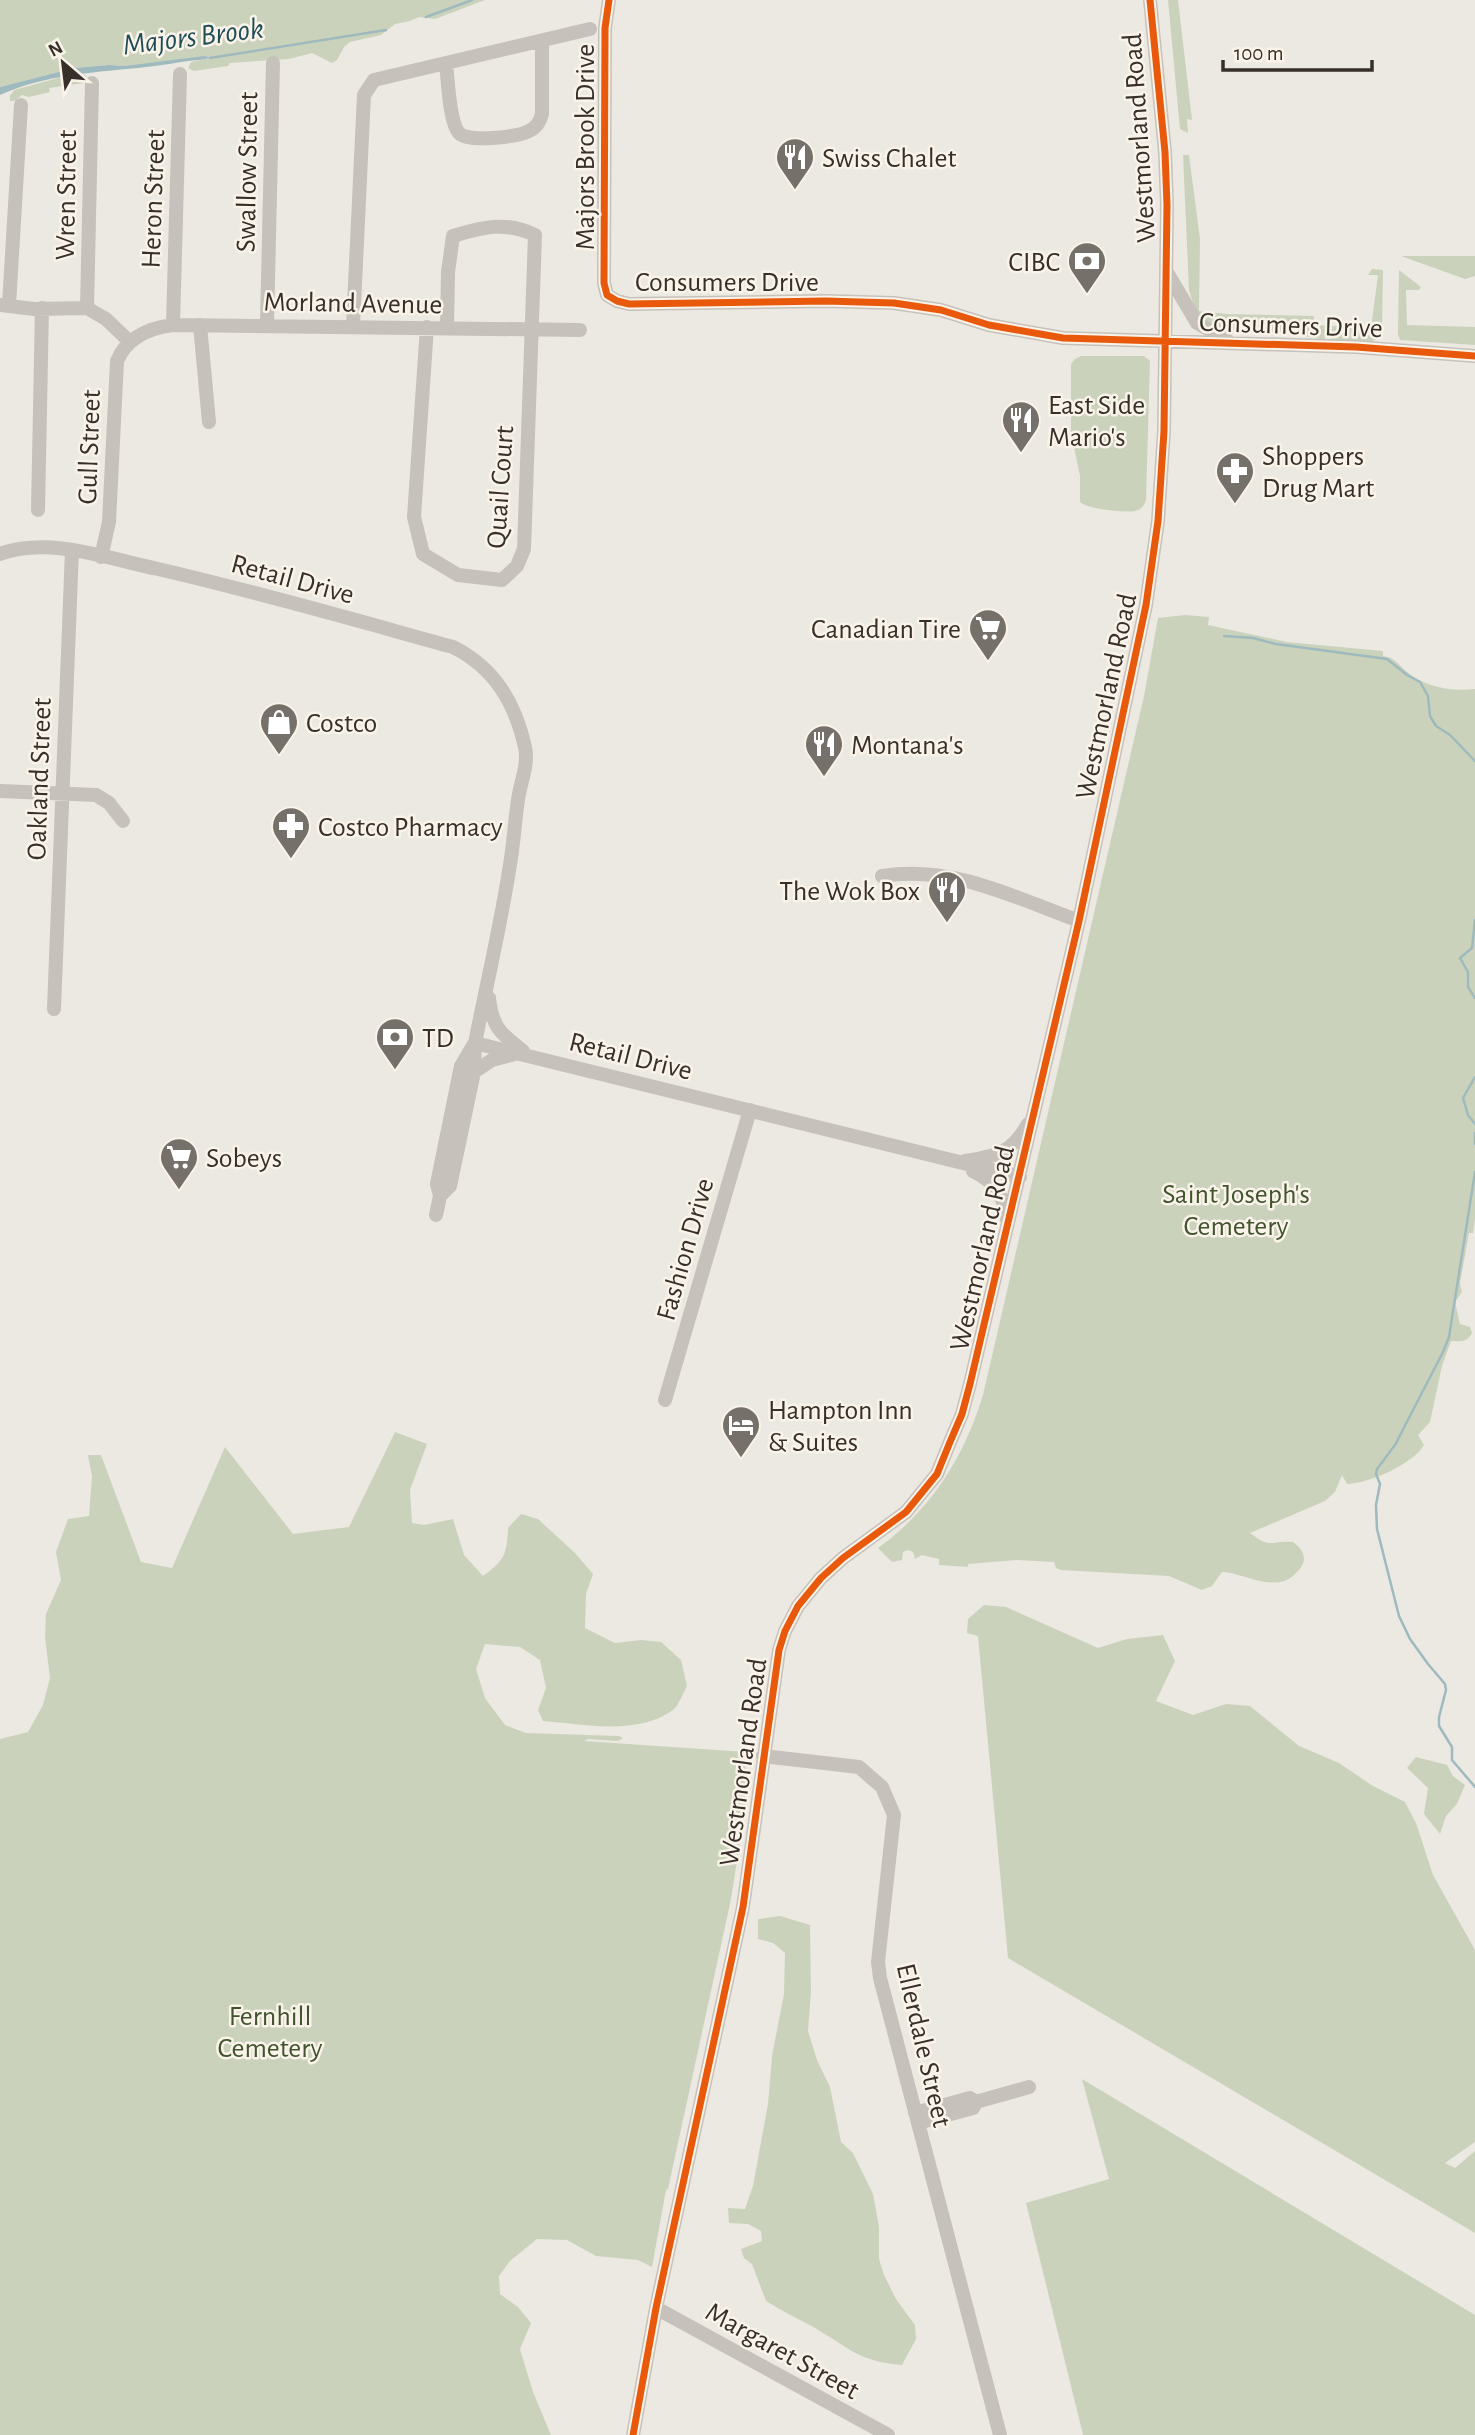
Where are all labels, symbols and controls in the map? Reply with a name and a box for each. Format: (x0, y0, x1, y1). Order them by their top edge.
water label: Majors Brook (121, 13, 265, 60)
north arrow (28, 28, 98, 98)
scale bar (1223, 28, 1372, 72)
street label: Westmorland Road (1119, 32, 1161, 243)
text: N (45, 38, 66, 61)
text: 100 m (1234, 43, 1284, 64)
street label: Majors Brook Drive (572, 44, 600, 250)
street label: Swallow Street (233, 91, 263, 253)
street label: Wren Street (52, 129, 82, 261)
street label: Heron Street (138, 129, 170, 269)
restaurant icon: Swiss Chalet (774, 136, 816, 191)
place label: Swiss Chalet (822, 145, 957, 173)
bank icon: CIBC (1066, 240, 1108, 295)
place label: CIBC (1008, 249, 1060, 277)
street label: Consumers Drive (635, 269, 819, 297)
street label: Morland Avenue (263, 288, 443, 320)
street label: Consumers Drive (1199, 309, 1383, 343)
street label: Gull Street (74, 389, 106, 505)
place label: East Side Mario's (1048, 392, 1145, 452)
restaurant icon: East Side Mario's (1000, 399, 1042, 454)
street label: Quail Court (483, 425, 519, 550)
place label: Shoppers Drug Mart (1262, 443, 1374, 503)
pharmacy icon: Shoppers Drug Mart (1214, 450, 1256, 505)
street label: Retail Drive (228, 550, 357, 610)
street label: Westmorland Road (1071, 591, 1142, 802)
supermarket icon: Canadian Tire (967, 607, 1009, 662)
place label: Canadian Tire (811, 616, 961, 644)
street label: Oakland Street (23, 697, 57, 861)
shop icon: Costco (258, 701, 300, 756)
place label: Costco (306, 710, 377, 738)
restaurant icon: Montana's (803, 723, 845, 778)
place label: Montana's (851, 732, 964, 760)
pharmacy icon: Costco Pharmacy (270, 805, 312, 860)
place label: Costco Pharmacy (318, 814, 503, 842)
restaurant icon: The Wok Box (926, 869, 968, 924)
place label: The Wok Box (779, 878, 920, 906)
bank icon: TD (374, 1016, 416, 1071)
place label: TD (422, 1025, 454, 1053)
street label: Retail Drive (566, 1028, 695, 1086)
supermarket icon: Sobeys (158, 1136, 200, 1191)
street label: Westmorland Road (946, 1143, 1020, 1354)
place label: Sobeys (206, 1145, 282, 1173)
street label: Fashion Drive (652, 1175, 720, 1324)
park label: Saint Joseph's Cemetery (1162, 1181, 1310, 1241)
place label: Hampton Inn & Suites (768, 1397, 913, 1457)
hotel icon: Hampton Inn & Suites (720, 1404, 762, 1459)
street label: Westmorland Road (716, 1656, 772, 1868)
street label: Ellerdale Street (891, 1961, 955, 2130)
park label: Fernhill Cemetery (217, 2003, 323, 2063)
street label: Margaret Street (701, 2298, 864, 2405)

